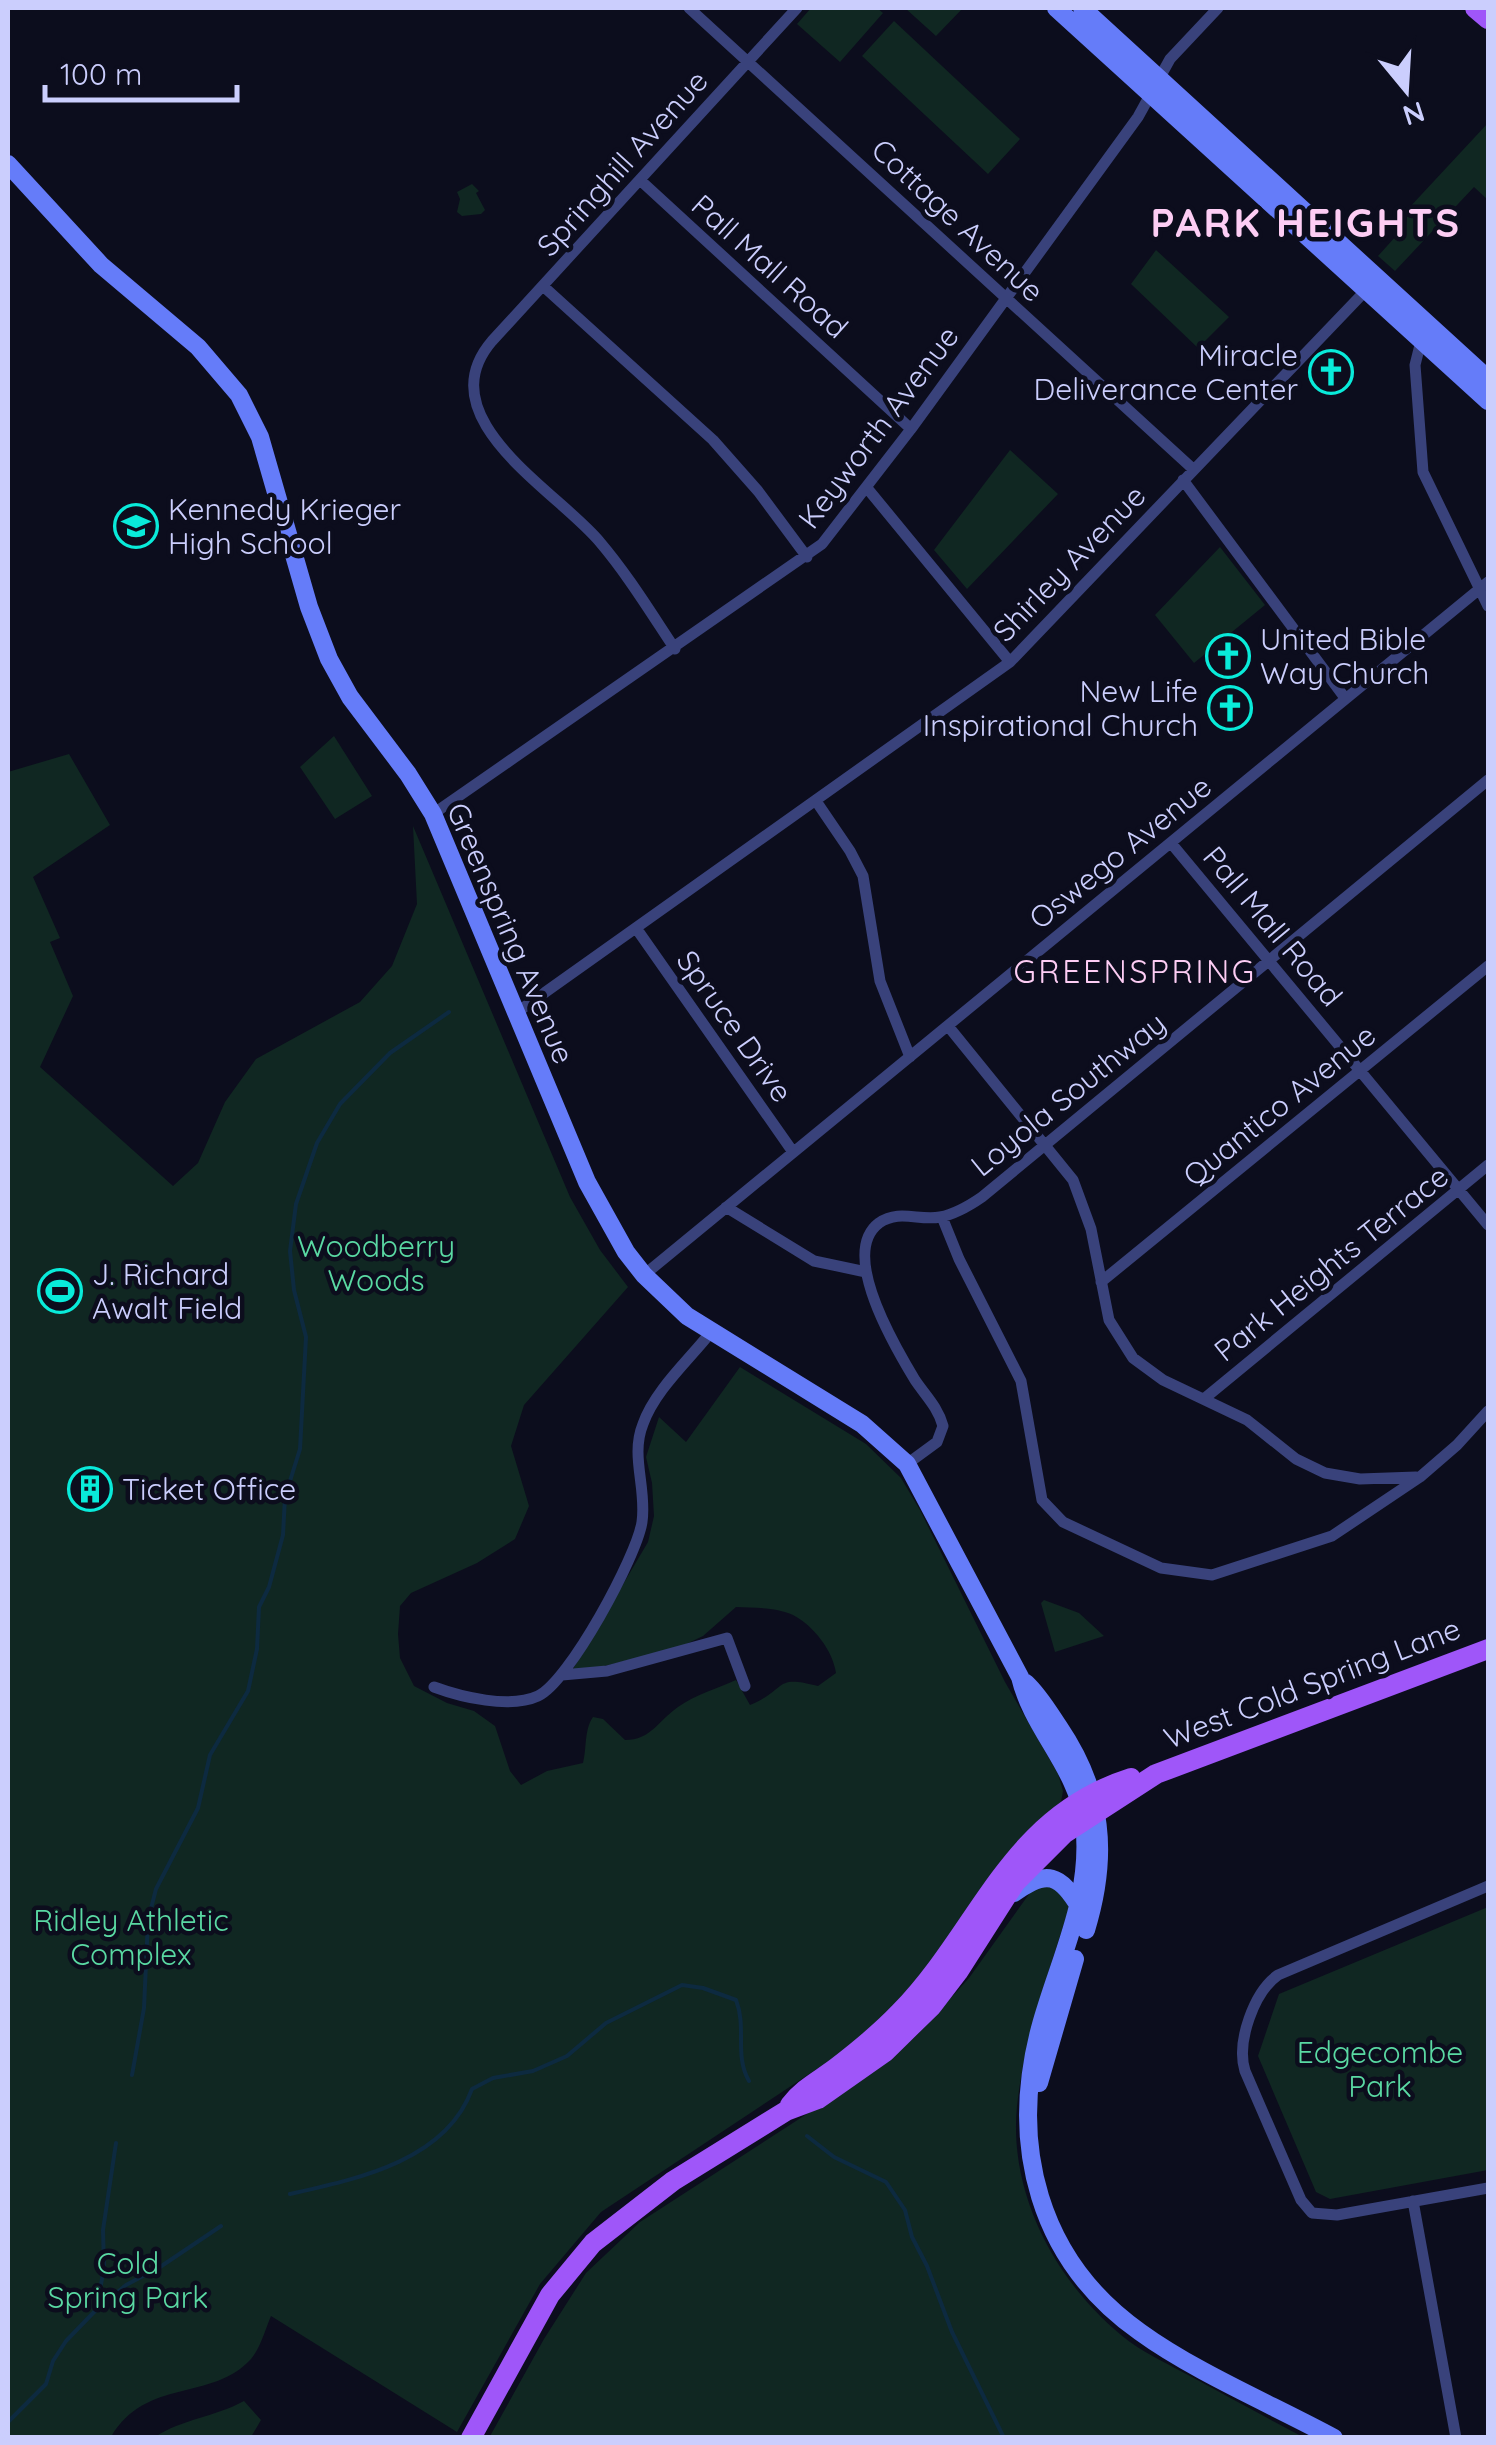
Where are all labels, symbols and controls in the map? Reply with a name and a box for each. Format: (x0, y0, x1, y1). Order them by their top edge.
scale bar (45, 40, 238, 102)
north arrow (1356, 40, 1456, 140)
text: 100 m (60, 55, 142, 93)
street label: Springhill Avenue (529, 62, 715, 264)
text: N (1399, 94, 1429, 134)
street label: Cottage Avenue (864, 130, 1052, 310)
street label: Pall Mall Road (684, 186, 856, 346)
district label: PARK HEIGHTS (1150, 197, 1462, 247)
street label: Keyworth Avenue (789, 318, 967, 536)
place label: Miracle Deliverance Center (1033, 336, 1298, 408)
church icon: Miracle Deliverance Center (1308, 349, 1354, 395)
street label: Shirley Avenue (985, 477, 1153, 649)
place label: Kennedy Krieger High School (168, 490, 401, 562)
school or university icon: Kennedy Krieger High School (113, 503, 159, 549)
place label: United Bible Way Church (1260, 620, 1429, 692)
church icon: United Bible Way Church (1205, 633, 1251, 679)
place label: New Life Inspirational Church (923, 672, 1198, 744)
church icon: New Life Inspirational Church (1207, 685, 1253, 731)
street label: Oswego Avenue (1021, 767, 1219, 937)
street label: Greenspring Avenue (439, 797, 583, 1069)
street label: Pall Mall Road (1195, 838, 1351, 1014)
street label: Spruce Drive (669, 943, 801, 1109)
district label: GREENSPRING (1014, 951, 1256, 991)
street label: Loyola Southway (963, 1004, 1173, 1184)
street label: Quantico Avenue (1175, 1016, 1383, 1194)
street label: Park Heights Terrace (1206, 1157, 1456, 1369)
park label: Woodberry Woods (297, 1227, 455, 1299)
place label: J. Richard Awalt Field (92, 1255, 242, 1327)
sports icon: J. Richard Awalt Field (37, 1268, 83, 1314)
building icon: Ticket Office (67, 1466, 113, 1512)
place label: Ticket Office (122, 1470, 296, 1508)
street label: West Cold Spring Lane (1158, 1609, 1466, 1757)
park label: Ridley Athletic Complex (33, 1901, 229, 1973)
park label: Edgecombe Park (1297, 2033, 1463, 2105)
park label: Cold Spring Park (48, 2244, 208, 2316)

